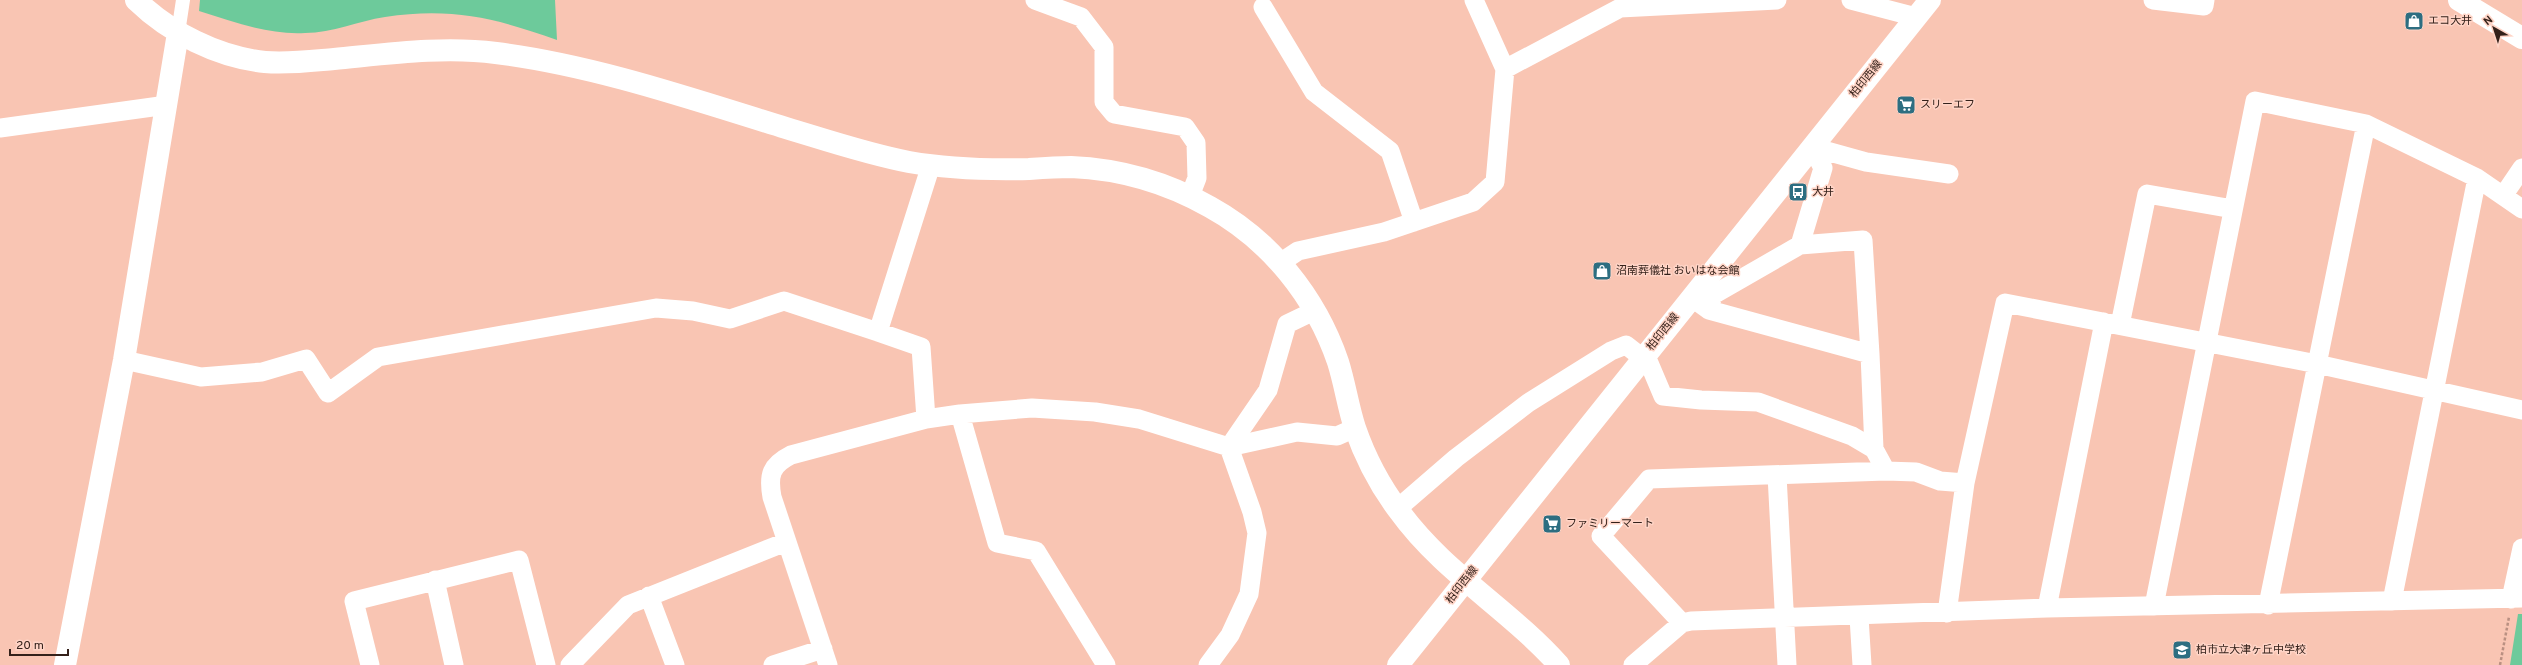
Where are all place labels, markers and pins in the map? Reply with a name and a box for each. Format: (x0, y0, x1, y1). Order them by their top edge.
shop icon: エコ大井 (2403, 10, 2425, 32)
place label: エコ大井 (2428, 14, 2472, 28)
supermarket icon: スリーエフ (1895, 94, 1917, 116)
place label: スリーエフ (1920, 98, 1975, 112)
bus stop icon: 大井 (1787, 181, 1809, 203)
place label: 大井 (1812, 185, 1834, 199)
shop icon: 沼南葬儀社 おいはな会館 (1591, 260, 1613, 282)
place label: 沼南葬儀社 おいはな会館 (1616, 264, 1740, 278)
supermarket icon: ファミリーマート (1541, 513, 1563, 535)
place label: ファミリーマート (1566, 517, 1654, 531)
school or university icon: 柏市立大津ヶ丘中学校 (2171, 639, 2193, 661)
place label: 柏市立大津ヶ丘中学校 (2196, 643, 2306, 657)

